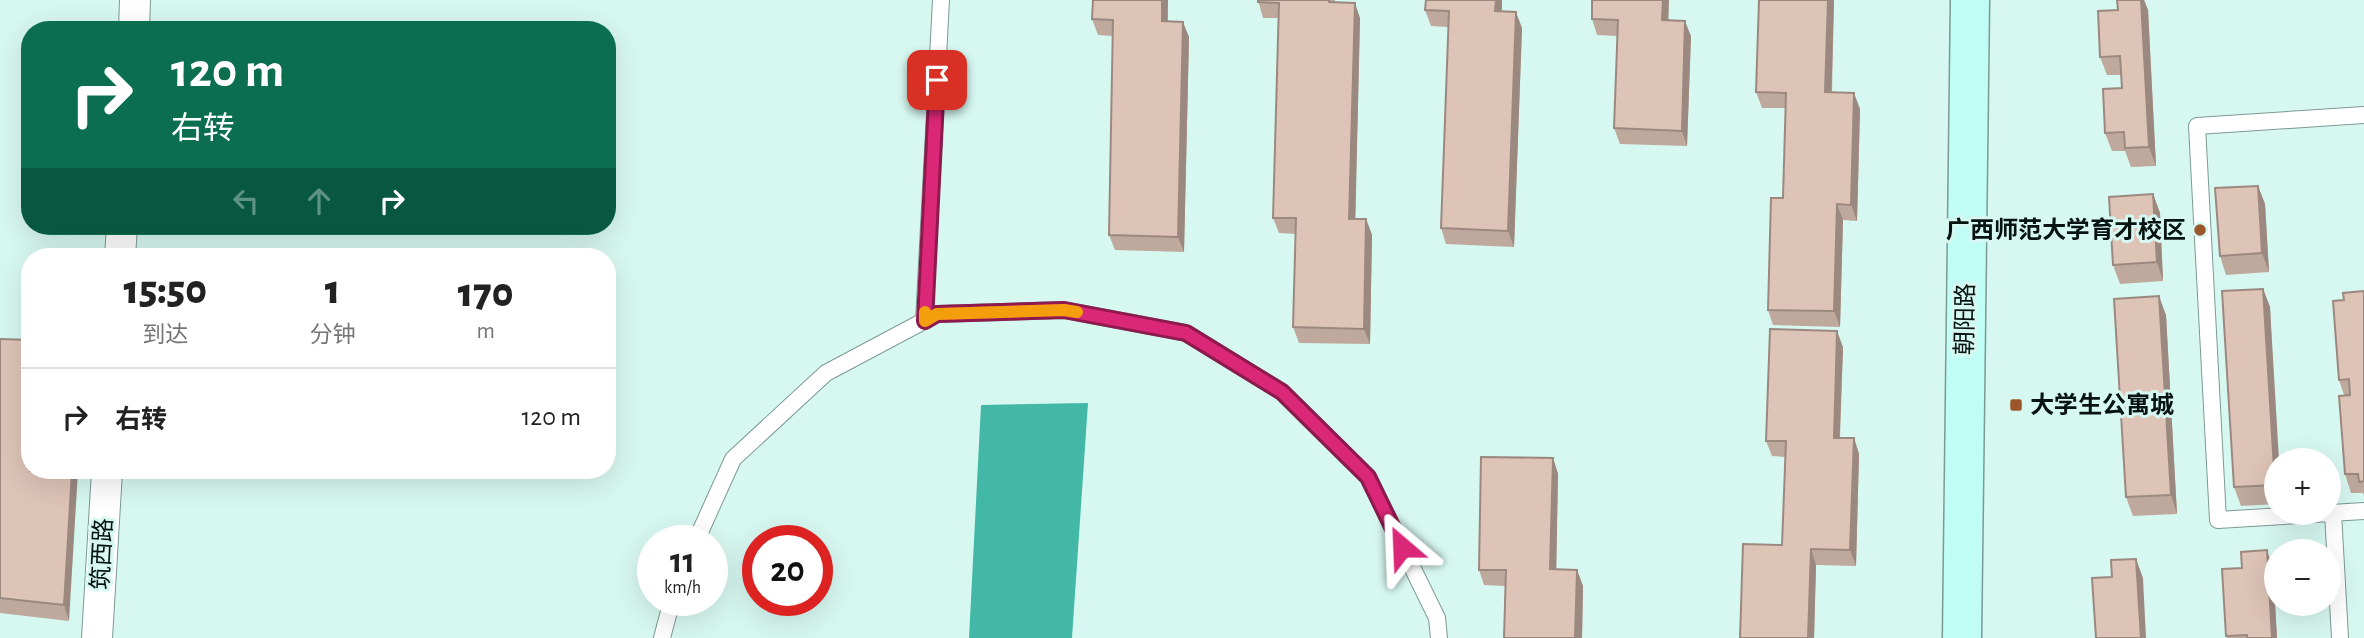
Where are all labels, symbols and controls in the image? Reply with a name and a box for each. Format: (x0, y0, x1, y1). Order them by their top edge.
text: 120 m (171, 47, 284, 96)
icon: right (56, 49, 147, 140)
pin (907, 50, 967, 110)
icon: arrive (918, 61, 956, 99)
text: 右转 (171, 113, 235, 145)
icon: left (227, 182, 265, 220)
icon: ahead (300, 182, 338, 220)
icon: right (373, 182, 411, 220)
place label: 广西师范大学育才校区 (1946, 217, 2186, 243)
marker: 广西师范大学育才校区 (2192, 222, 2208, 238)
text: 15:50 (123, 269, 207, 311)
text: 1 (325, 269, 340, 311)
text: 170 (458, 272, 514, 314)
street label: 朝阳路 (1951, 283, 1979, 355)
text: m (477, 320, 495, 343)
text: 到达 (142, 324, 188, 347)
text: 分钟 (309, 324, 355, 347)
place label: 大学生公寓城 (2030, 392, 2174, 418)
marker: 大学生公寓城 (2008, 397, 2024, 413)
icon: right (56, 398, 94, 436)
text: 120 m (521, 404, 581, 430)
text: 右转 (115, 407, 167, 433)
map controls (2264, 448, 2341, 616)
button: + (2264, 448, 2341, 525)
position arrow (1365, 510, 1439, 584)
street label: 筑西路 (87, 517, 117, 591)
speed limit sign: 20 (742, 525, 833, 616)
button: − (2264, 539, 2341, 616)
text: 11 (670, 544, 695, 579)
text: km/h (664, 579, 701, 597)

